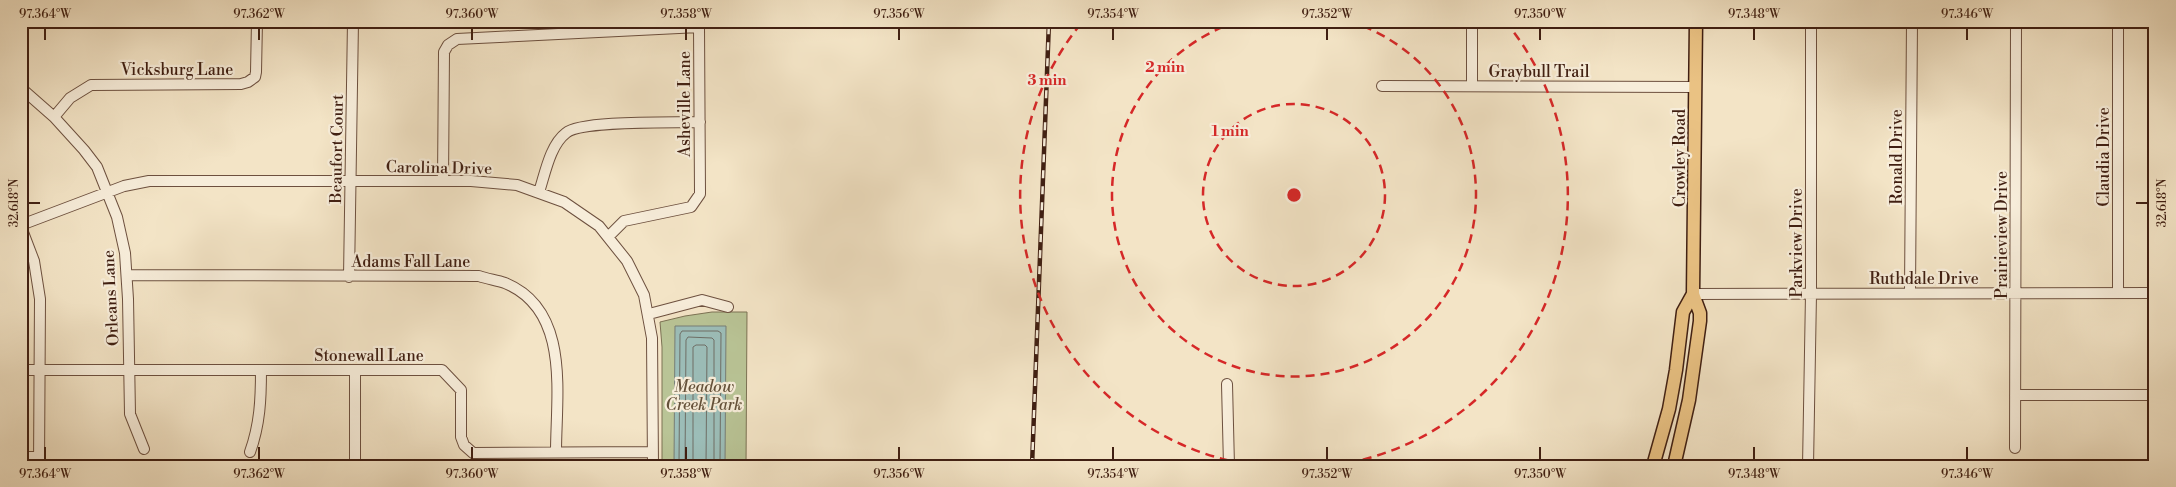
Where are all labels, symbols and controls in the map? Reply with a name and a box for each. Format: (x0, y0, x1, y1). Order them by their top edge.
text: 97.364°W (19, 7, 72, 22)
text: 97.362°W (233, 7, 286, 22)
text: 97.360°W (446, 7, 500, 22)
text: 97.358°W (660, 7, 713, 22)
text: 97.356°W (873, 7, 926, 22)
text: 97.354°W (1087, 7, 1140, 22)
text: 97.352°W (1301, 7, 1354, 22)
text: 97.350°W (1514, 7, 1567, 22)
text: 97.348°W (1728, 7, 1781, 22)
text: 97.346°W (1941, 7, 1994, 22)
street label: Asheville Lane (675, 51, 695, 158)
text: 2 min (1145, 58, 1185, 77)
street label: Vicksburg Lane (120, 60, 233, 80)
street label: Graybull Trail (1489, 62, 1590, 82)
text: 3 min (1027, 71, 1067, 90)
street label: Beaufort Court (326, 94, 348, 205)
street label: Claudia Drive (2094, 107, 2114, 207)
street label: Crowley Road (1670, 109, 1690, 207)
street label: Ronald Drive (1887, 109, 1907, 205)
text: 1 min (1211, 122, 1249, 141)
street label: Carolina Drive (386, 157, 492, 179)
street label: Prairieview Drive (1992, 171, 2012, 299)
text: 32.618°N (7, 179, 22, 227)
text: 32.618°N (2155, 179, 2170, 227)
centre of rings (1285, 186, 1303, 204)
street label: Parkview Drive (1787, 188, 1807, 298)
street label: Orleans Lane (98, 249, 124, 347)
street label: Adams Fall Lane (351, 252, 470, 272)
street label: Ruthdale Drive (1869, 269, 1979, 289)
street label: Stonewall Lane (314, 346, 424, 366)
park label: Meadow Creek Park (666, 377, 742, 415)
text: 97.364°W (19, 467, 72, 482)
text: 97.362°W (233, 467, 286, 482)
text: 97.360°W (446, 467, 500, 482)
text: 97.358°W (660, 467, 713, 482)
text: 97.356°W (873, 467, 926, 482)
text: 97.354°W (1087, 467, 1140, 482)
text: 97.352°W (1301, 467, 1354, 482)
text: 97.350°W (1514, 467, 1567, 482)
text: 97.348°W (1728, 467, 1781, 482)
text: 97.346°W (1941, 467, 1994, 482)

